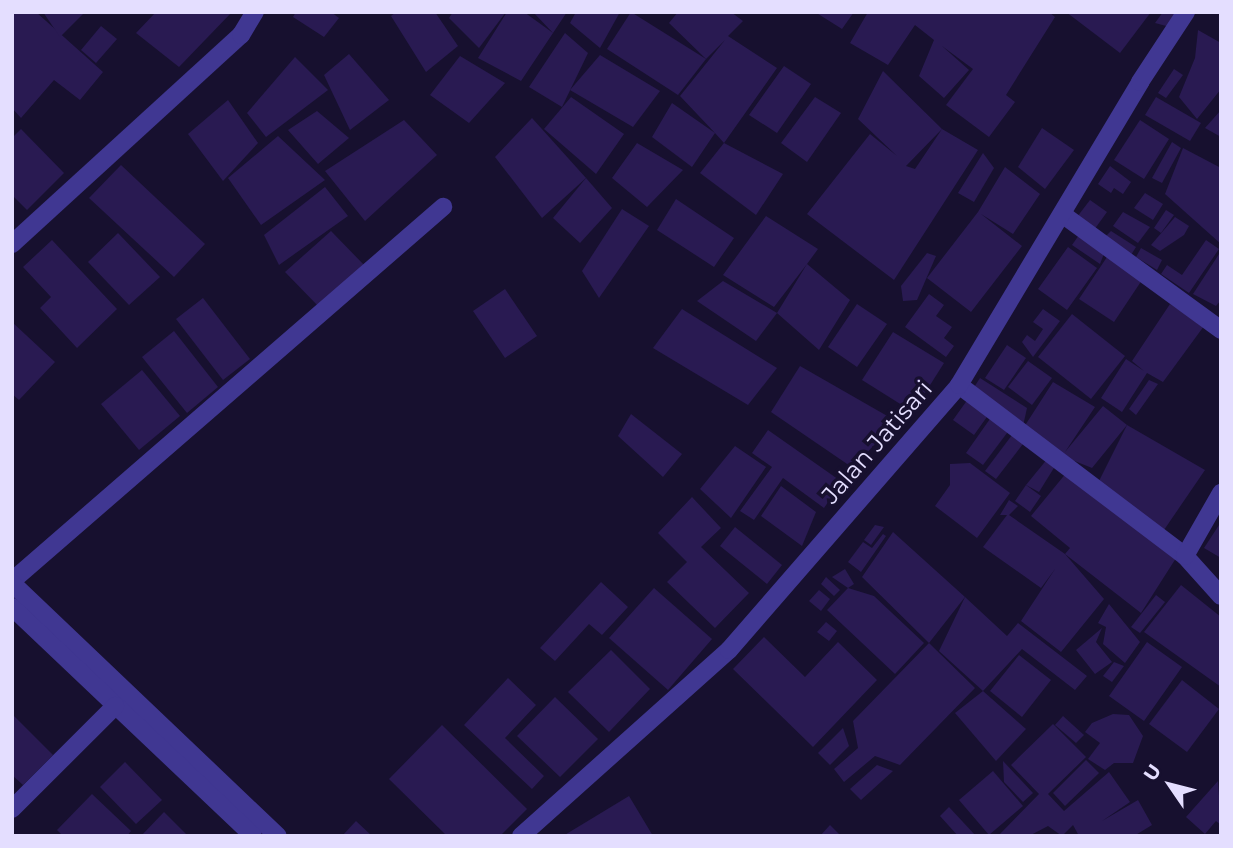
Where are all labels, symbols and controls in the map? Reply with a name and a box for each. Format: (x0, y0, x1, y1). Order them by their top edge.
street label: Jalan Jatisari (816, 375, 938, 509)
north arrow (1135, 750, 1205, 820)
text: U (1139, 760, 1166, 785)

